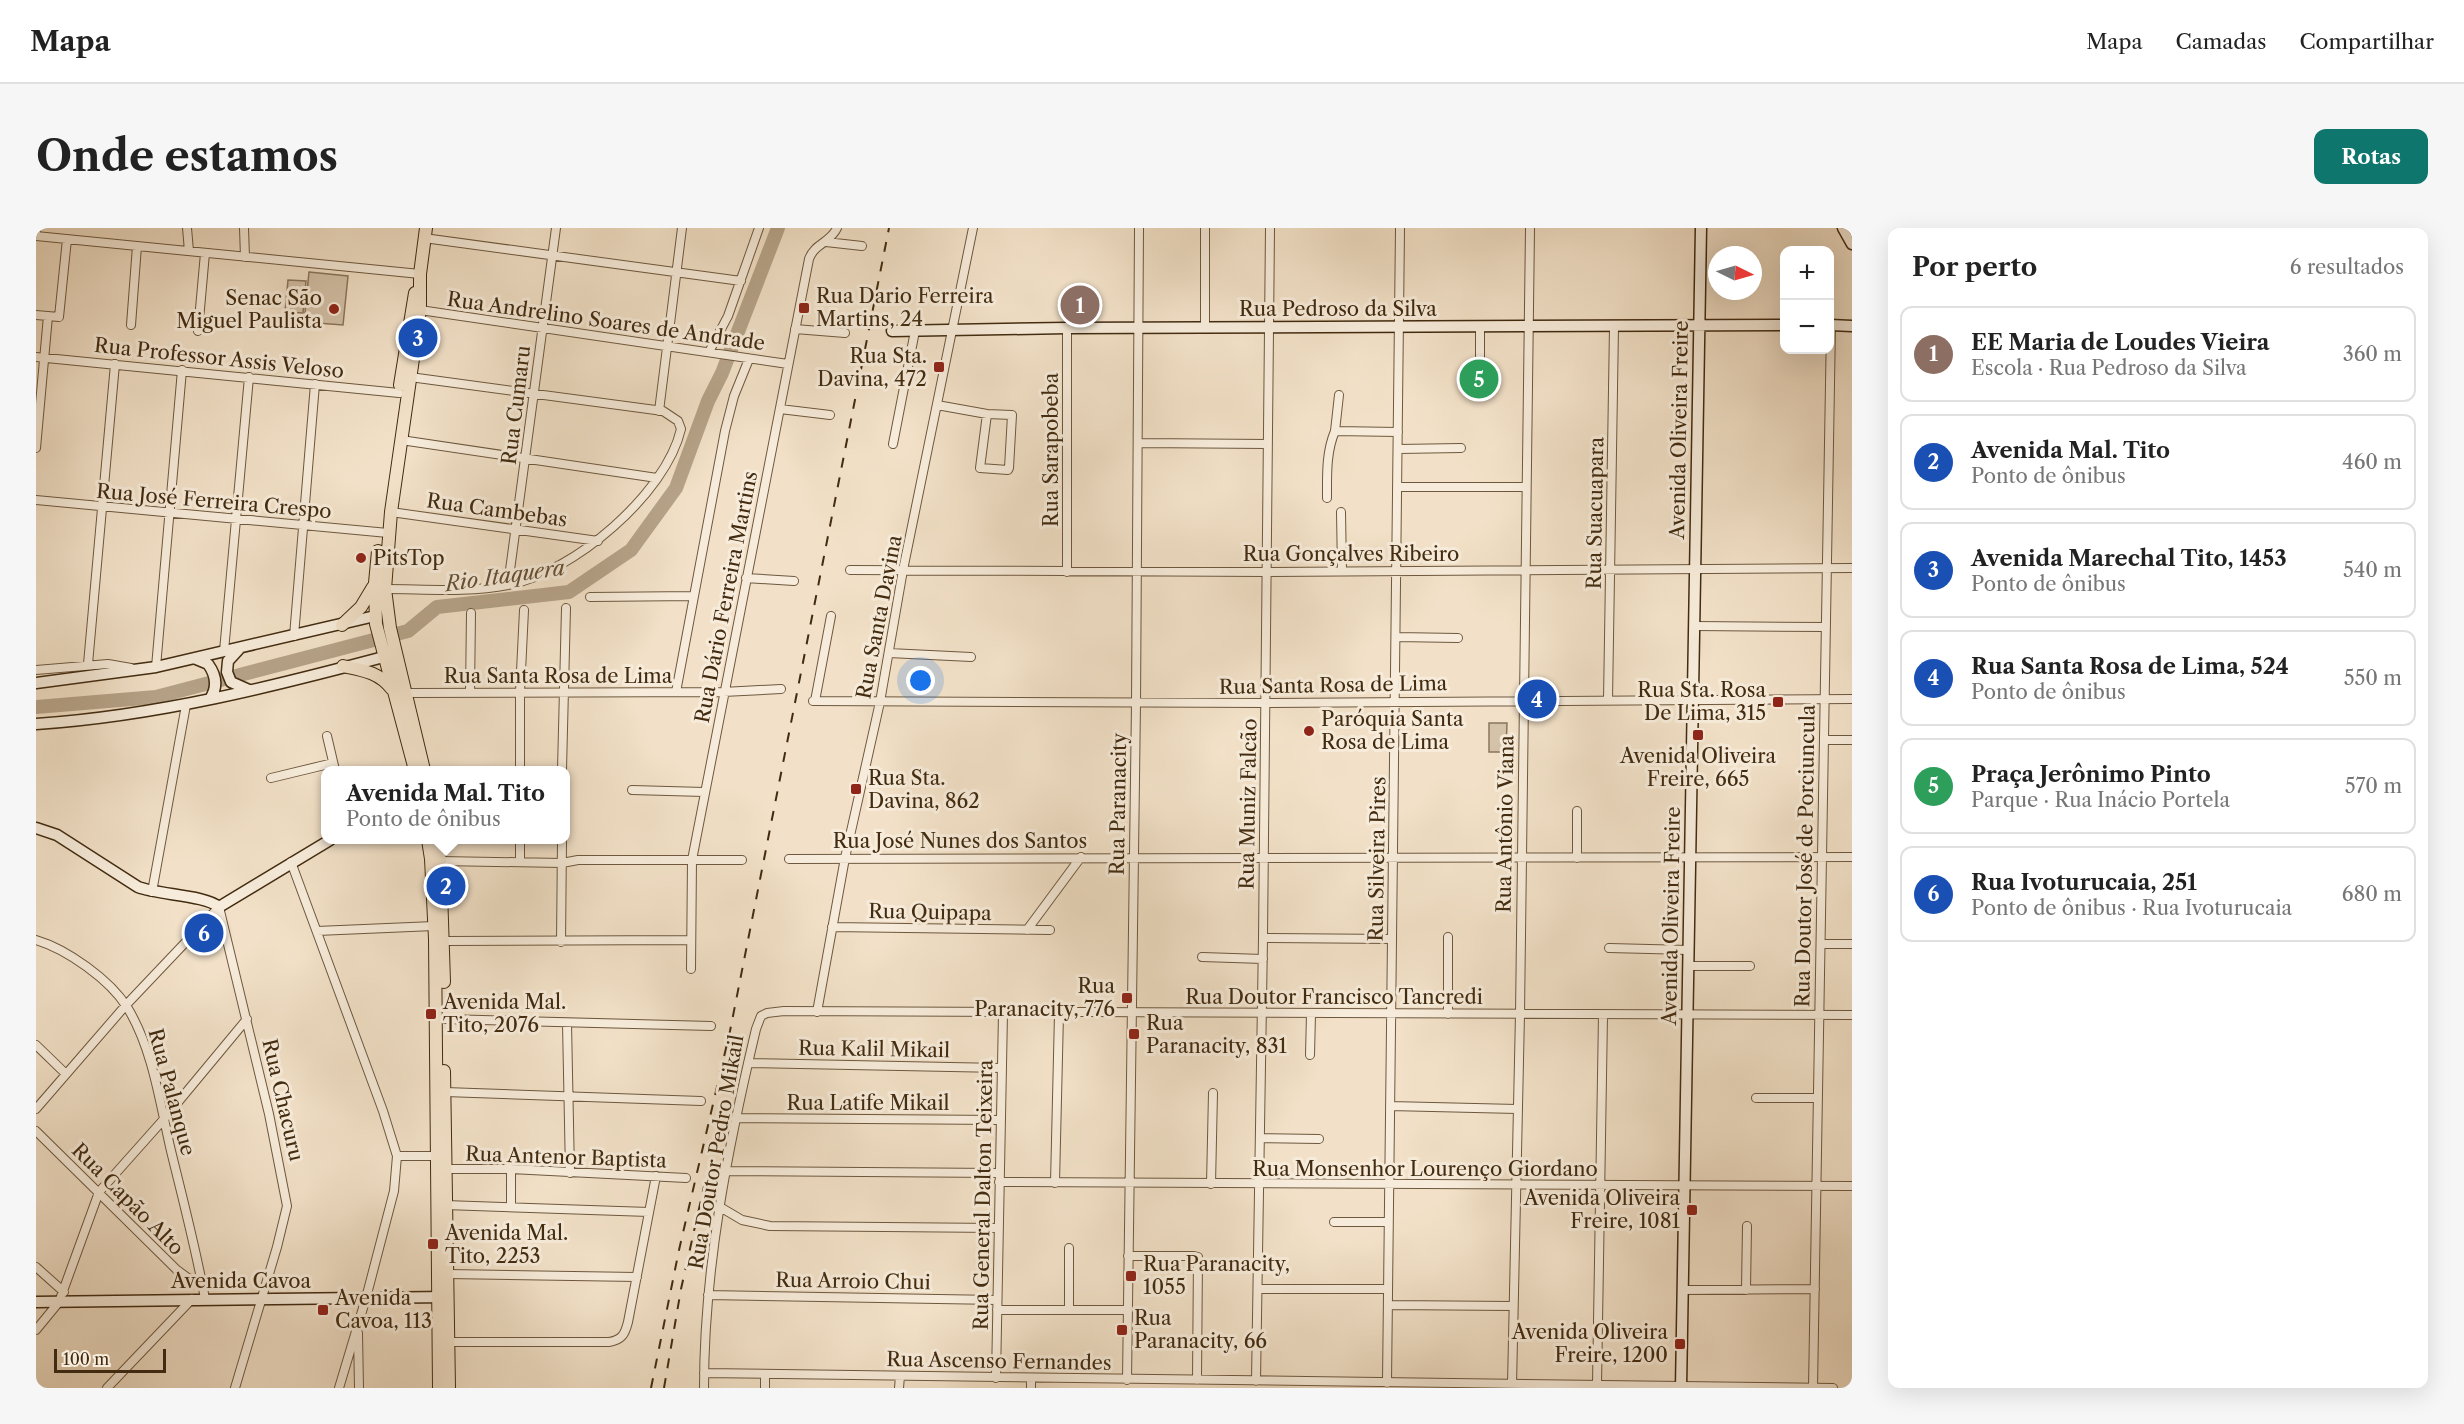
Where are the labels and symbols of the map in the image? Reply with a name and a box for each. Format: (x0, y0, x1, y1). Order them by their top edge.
north arrow (1708, 246, 1762, 300)
pin: 1 (1060, 282, 1100, 328)
place label: Rua Dario Ferreira Martins, 24 (816, 284, 994, 331)
place label: Senac São Miguel Paulista (176, 286, 322, 333)
street label: Rua Andrelino Soares de Andrade (446, 287, 766, 355)
street label: Rua Pedroso da Silva (1239, 297, 1437, 321)
marker: Rua Dario Ferreira Martins, 24 (797, 301, 811, 315)
marker: Senac São Miguel Paulista (327, 302, 341, 316)
pin: 3 (398, 316, 437, 360)
street label: Avenida Oliveira Freire (1665, 320, 1693, 541)
street label: Rua Professor Assis Veloso (93, 333, 345, 383)
street label: Rua Cumaru (497, 344, 535, 466)
place label: Rua Sta. Davina, 472 (817, 344, 927, 391)
pin: 5 (1460, 356, 1498, 402)
marker: Rua Sta. Davina, 472 (932, 360, 946, 374)
street label: Rua Sarapobeba (1039, 372, 1063, 527)
street label: Rua Suacuapara (1582, 436, 1608, 589)
street label: Rua Dário Ferreira Martins (690, 469, 762, 725)
street label: Rua José Ferreira Crespo (95, 479, 333, 523)
street label: Rua Cambebas (425, 488, 569, 532)
street label: Rua Santa Davina (851, 533, 907, 701)
street label: Rua Gonçalves Ribeiro (1243, 542, 1459, 566)
place label: PitsTop (373, 546, 445, 570)
marker: PitsTop (354, 551, 368, 565)
water label: Rio Itaquera (442, 555, 567, 597)
street label: Rua Santa Rosa de Lima (444, 664, 673, 688)
your location (906, 666, 935, 695)
street label: Rua Santa Rosa de Lima (1219, 671, 1448, 699)
pin: 4 (1518, 676, 1556, 722)
place label: Rua Sta. Rosa De Lima, 315 (1637, 678, 1766, 725)
marker: Rua Sta. Rosa De Lima, 315 (1771, 695, 1785, 709)
street label: Rua Doutor José de Porciuncula (1790, 704, 1820, 1008)
place label: Paróquia Santa Rosa de Lima (1321, 707, 1464, 754)
street label: Rua Muniz Falcão (1235, 718, 1261, 890)
marker: Paróquia Santa Rosa de Lima (1302, 724, 1316, 738)
marker: Avenida Oliveira Freire, 665 (1691, 728, 1705, 742)
street label: Rua Paranacity (1105, 732, 1131, 876)
street label: Rua Antônio Viana (1491, 734, 1519, 913)
place label: Avenida Oliveira Freire, 665 (1619, 744, 1777, 791)
place label: Rua Sta. Davina, 862 (868, 766, 980, 813)
street label: Rua Silveira Pires (1364, 776, 1390, 942)
marker: Rua Sta. Davina, 862 (849, 782, 863, 796)
street label: Avenida Oliveira Freire (1657, 806, 1685, 1027)
street label: Rua José Nunes dos Santos (833, 829, 1087, 853)
pin: 2 (426, 864, 466, 908)
street label: Rua Quipapa (868, 899, 992, 925)
pin: 6 (184, 910, 224, 956)
place label: Rua Paranacity, 776 (974, 974, 1115, 1021)
street label: Rua Doutor Francisco Tancredi (1185, 985, 1483, 1009)
place label: Avenida Mal. Tito, 2076 (442, 990, 566, 1037)
marker: Rua Paranacity, 776 (1120, 991, 1134, 1005)
marker: Avenida Mal. Tito, 2076 (424, 1007, 438, 1021)
place label: Rua Paranacity, 831 (1146, 1011, 1288, 1058)
street label: Rua Palanque (143, 1026, 201, 1158)
marker: Rua Paranacity, 831 (1127, 1027, 1141, 1041)
street label: Rua Doutor Pedro Mikail (684, 1033, 748, 1271)
street label: Rua Kalil Mikail (798, 1036, 950, 1062)
street label: Rua Chacuru (257, 1037, 309, 1163)
street label: Rua General Dalton Teixeira (969, 1059, 997, 1331)
street label: Rua Latife Mikail (787, 1091, 949, 1115)
street label: Rua Capão Alto (67, 1138, 189, 1260)
street label: Rua Antenor Baptista (465, 1141, 668, 1173)
street label: Rua Monsenhor Lourenço Giordano (1252, 1157, 1598, 1181)
place label: Avenida Oliveira Freire, 1081 (1523, 1186, 1681, 1233)
marker: Avenida Oliveira Freire, 1081 (1685, 1203, 1699, 1217)
place label: Avenida Mal. Tito, 2253 (444, 1221, 568, 1268)
marker: Avenida Mal. Tito, 2253 (426, 1237, 440, 1251)
place label: Rua Paranacity, 1055 (1143, 1252, 1290, 1299)
street label: Rua Arroio Chui (775, 1268, 931, 1294)
street label: Avenida Cavoa (170, 1269, 311, 1293)
marker: Rua Paranacity, 1055 (1124, 1269, 1138, 1283)
place label: Avenida Cavoa, 113 (334, 1286, 432, 1333)
marker: Avenida Cavoa, 113 (316, 1303, 330, 1317)
place label: Rua Paranacity, 66 (1134, 1306, 1267, 1353)
place label: Avenida Oliveira Freire, 1200 (1511, 1320, 1668, 1367)
marker: Rua Paranacity, 66 (1115, 1323, 1129, 1337)
marker: Avenida Oliveira Freire, 1200 (1673, 1337, 1687, 1351)
scale bar (54, 1346, 166, 1374)
street label: Rua Ascenso Fernandes (886, 1347, 1112, 1375)

